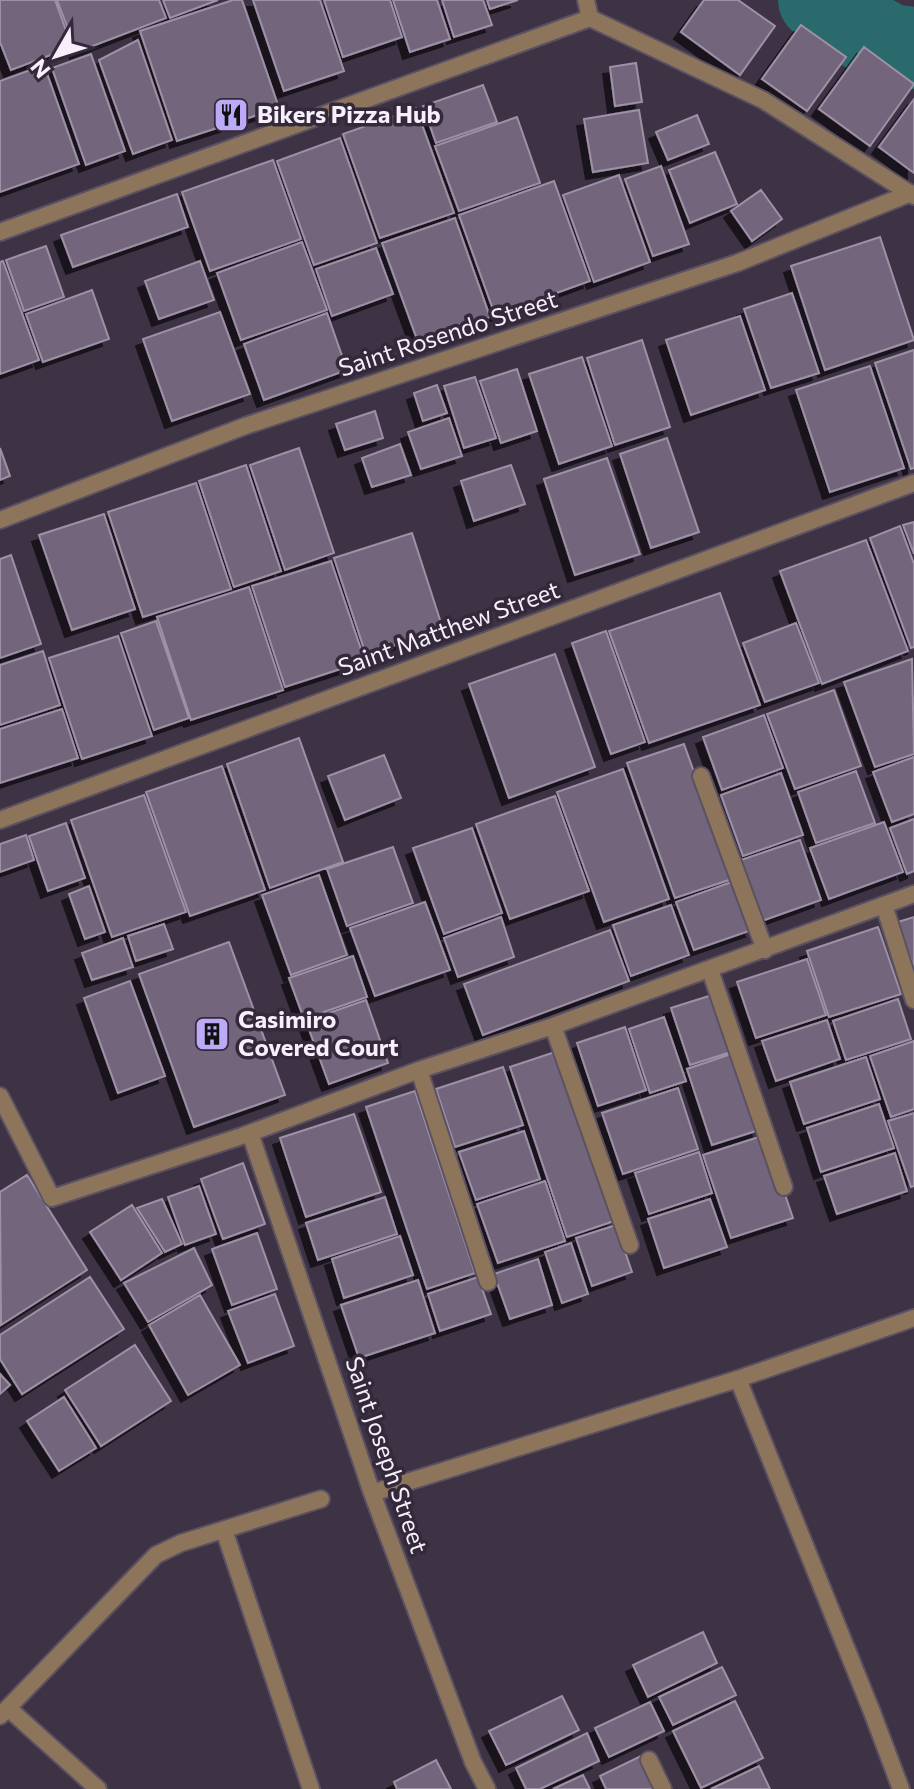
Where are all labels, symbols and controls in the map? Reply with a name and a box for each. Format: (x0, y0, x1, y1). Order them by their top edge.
north arrow (16, 16, 96, 96)
text: N (24, 54, 56, 84)
restaurant icon: Bikers Pizza Hub (212, 96, 250, 134)
place label: Bikers Pizza Hub (257, 99, 441, 128)
street label: Saint Rosendo Street (334, 283, 561, 382)
street label: Saint Matthew Street (334, 574, 563, 681)
place label: Casimiro Covered Court (238, 1004, 399, 1061)
building icon: Casimiro Covered Court (193, 1015, 231, 1053)
street label: Saint Joseph Street (340, 1352, 435, 1557)

